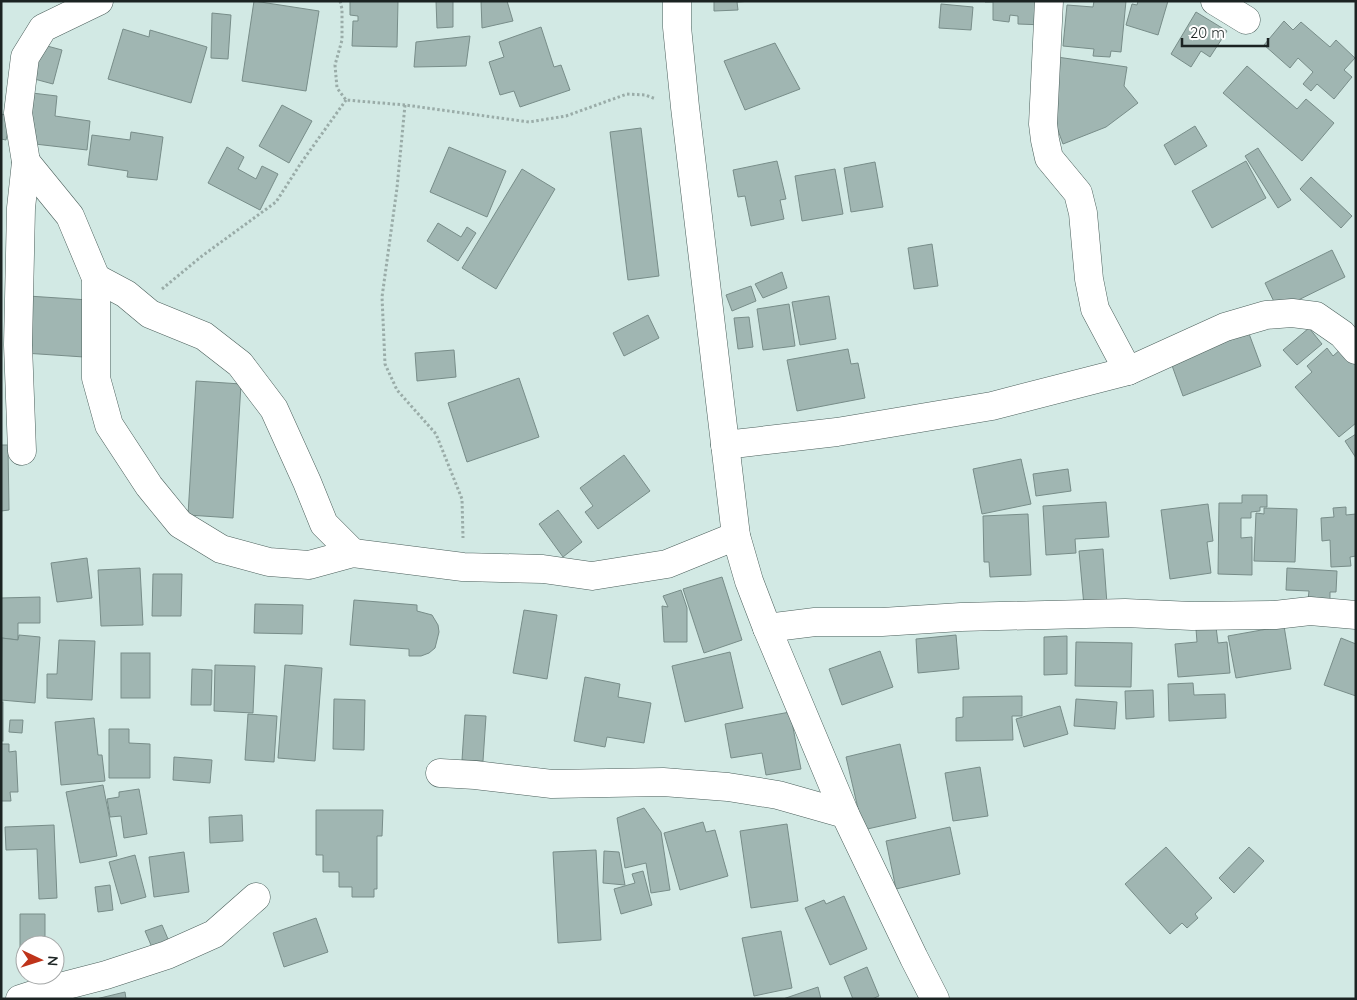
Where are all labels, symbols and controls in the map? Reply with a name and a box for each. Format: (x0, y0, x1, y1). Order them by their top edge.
scale bar (1182, 15, 1268, 47)
text: 20 m (1190, 23, 1225, 42)
north arrow (15, 935, 65, 985)
text: N (44, 955, 62, 967)

